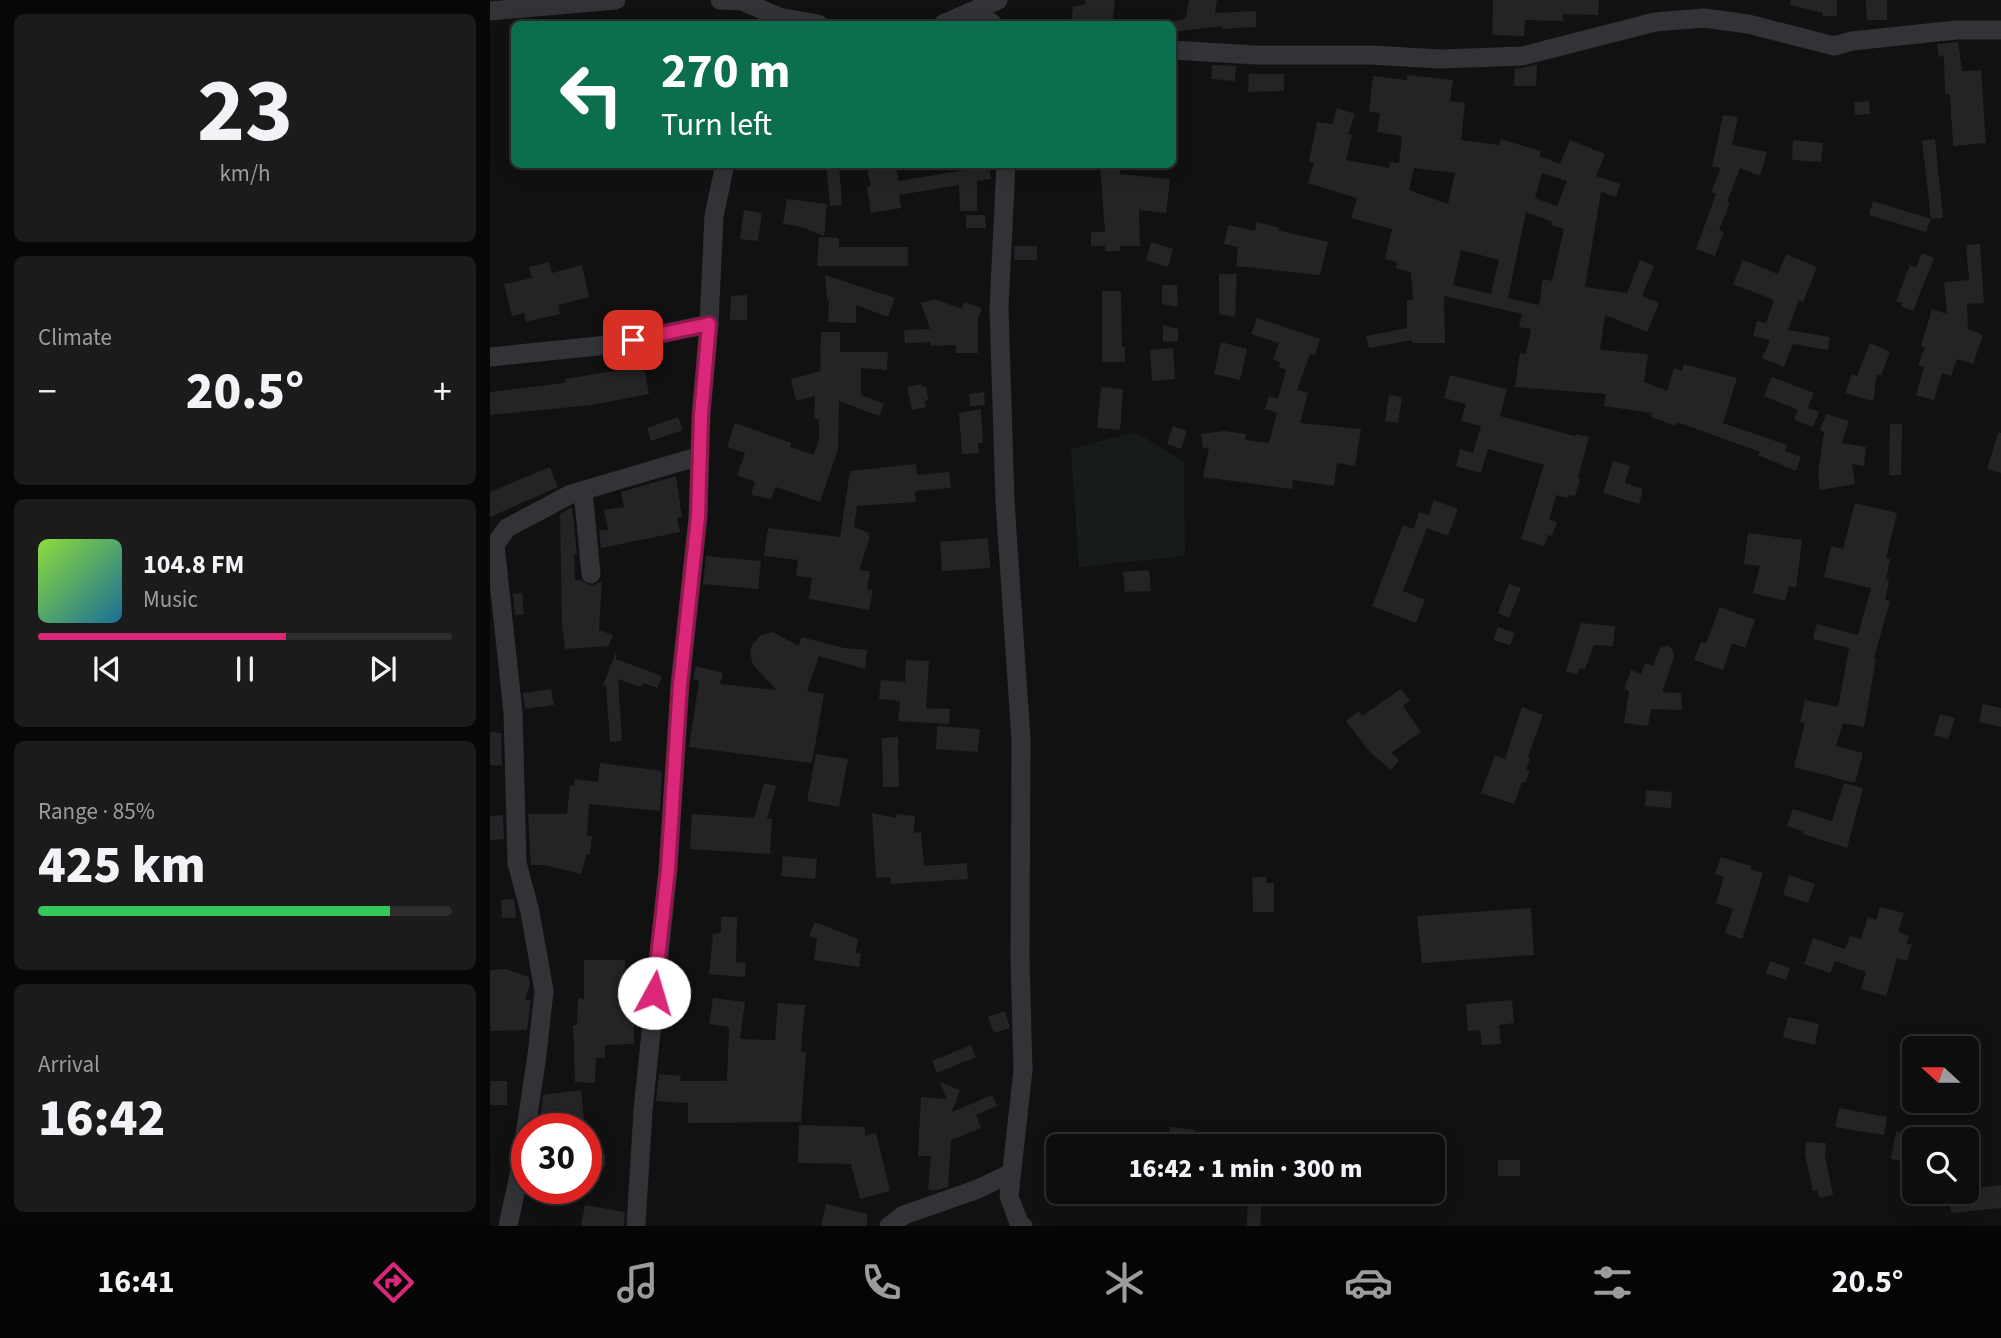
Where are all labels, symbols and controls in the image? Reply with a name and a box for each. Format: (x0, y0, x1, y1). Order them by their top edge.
text: 270 m (661, 37, 790, 107)
text: 23 (197, 47, 293, 176)
icon: left (546, 49, 637, 140)
text: Turn left (661, 102, 772, 148)
text: km/h (219, 157, 271, 190)
pin (603, 310, 663, 370)
text: Climate (38, 321, 112, 354)
icon: arrive (614, 321, 652, 359)
text: 20.5° (186, 355, 304, 429)
text: − (38, 365, 57, 419)
text: + (433, 365, 452, 419)
text: 104.8 FM (143, 546, 244, 583)
text: Music (143, 583, 198, 616)
icon: previous (88, 650, 126, 688)
icon: pause (226, 650, 264, 688)
icon: next (364, 650, 402, 688)
text: Range · 85% (38, 795, 155, 828)
text: 425 km (38, 829, 206, 903)
position arrow (617, 956, 691, 1030)
north arrow (1902, 1036, 1979, 1113)
map controls (1902, 1036, 1979, 1204)
text: Arrival (38, 1048, 100, 1081)
text: 16:42 (38, 1082, 165, 1156)
speed limit sign: 30 (511, 1113, 602, 1204)
button: search (1902, 1127, 1979, 1204)
text: 16:42 · 1 min · 300 m (1129, 1150, 1362, 1187)
icon: directions (369, 1258, 418, 1307)
icon: music (613, 1258, 662, 1307)
icon: phone (857, 1258, 906, 1307)
icon: climate (1100, 1258, 1149, 1307)
icon: car (1344, 1258, 1393, 1307)
icon: filters (1588, 1258, 1637, 1307)
text: 16:41 (97, 1259, 175, 1305)
text: 20.5° (1832, 1259, 1904, 1305)

